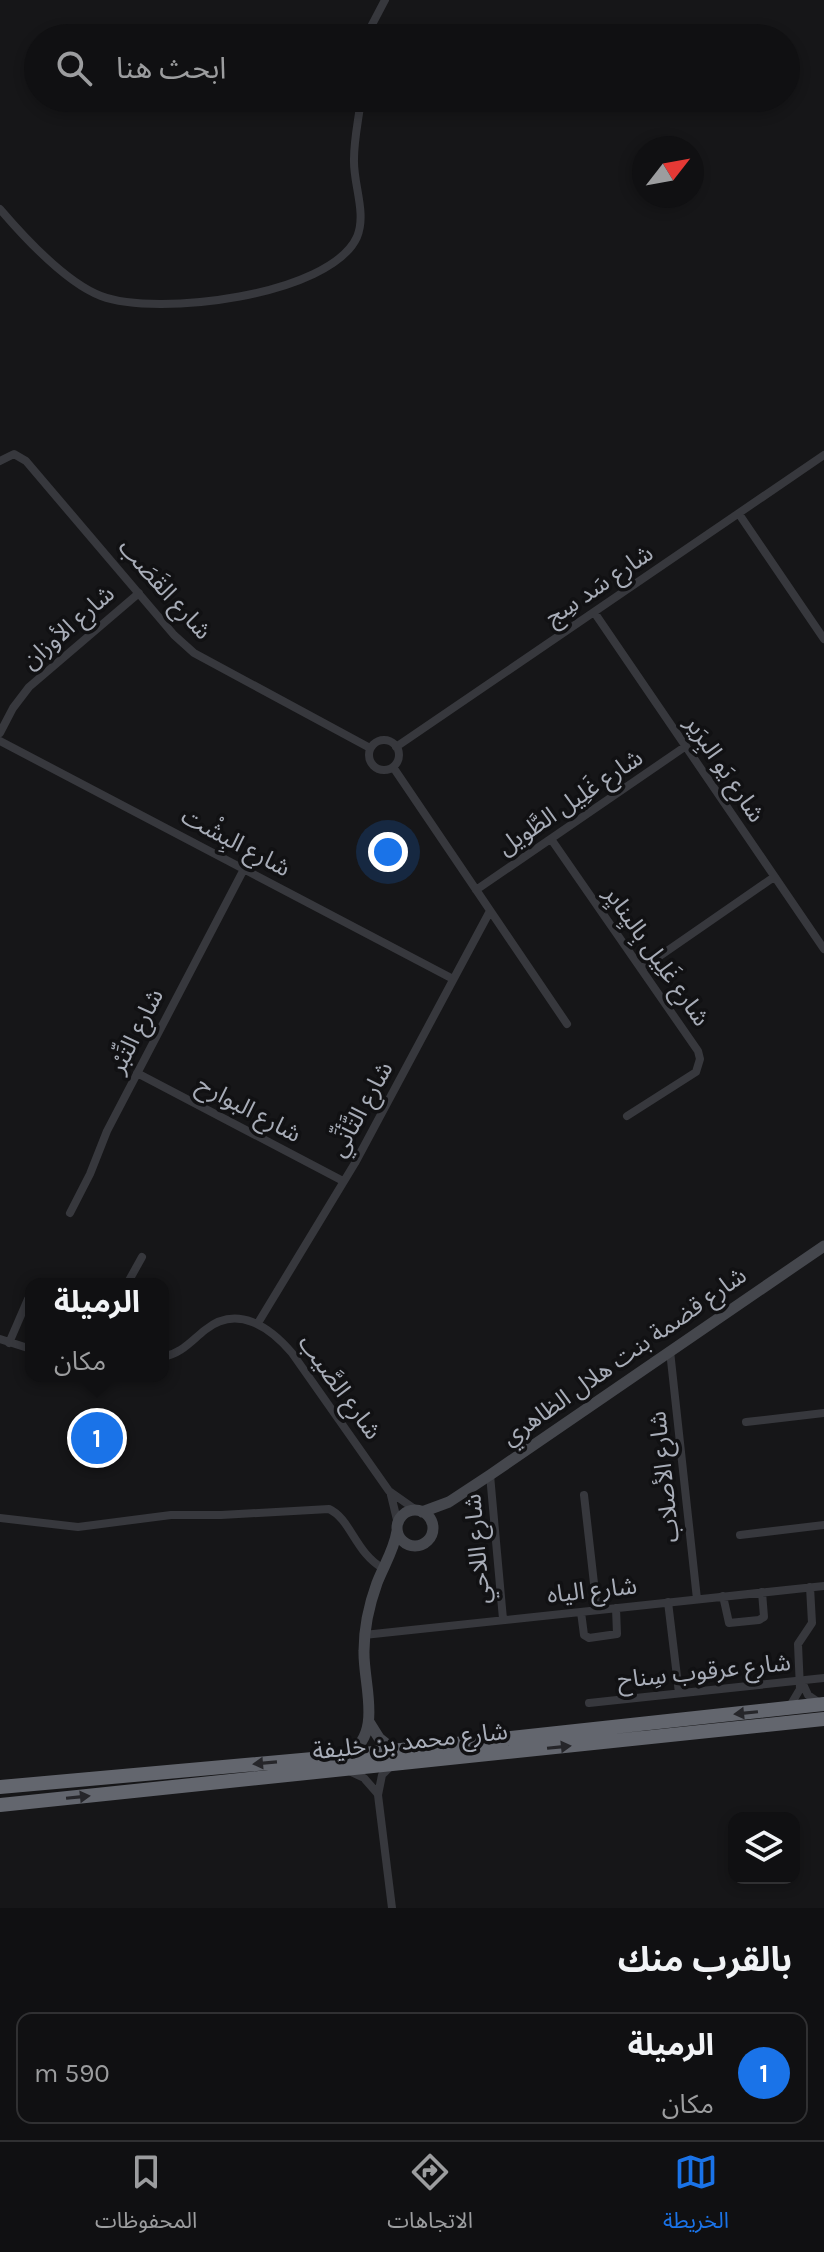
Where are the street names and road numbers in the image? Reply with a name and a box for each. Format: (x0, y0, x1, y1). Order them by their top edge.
street label: شارع القَصَب (110, 533, 217, 647)
street label: شارع سَد سِج (540, 539, 660, 634)
street label: شارع الأوزان (16, 579, 122, 677)
street label: شارع يَو البِرَير (676, 710, 771, 830)
street label: شارع غَلِيل الطَّويل (492, 743, 650, 863)
street label: شارع البِشْت (175, 799, 296, 886)
street label: شارع غَلِيل بِاليِنايِر (595, 880, 716, 1033)
street label: شارع التِّبْر (100, 983, 172, 1080)
street label: شارع التَّأنِّي (318, 1054, 403, 1164)
street label: شارع البوارح (191, 1070, 306, 1151)
street label: شارع قضمة بنت هلال الظاهري (496, 1261, 754, 1455)
street label: شارع الصَّيب (290, 1329, 387, 1447)
street label: شارع الأصلاب (643, 1410, 688, 1544)
street label: شارع اللاحي (458, 1492, 500, 1605)
street label: شارع الياه (546, 1571, 639, 1612)
street label: شارع عرقوب سِناح (616, 1648, 792, 1697)
street label: شارع محمد بن خليفة (311, 1717, 509, 1768)

